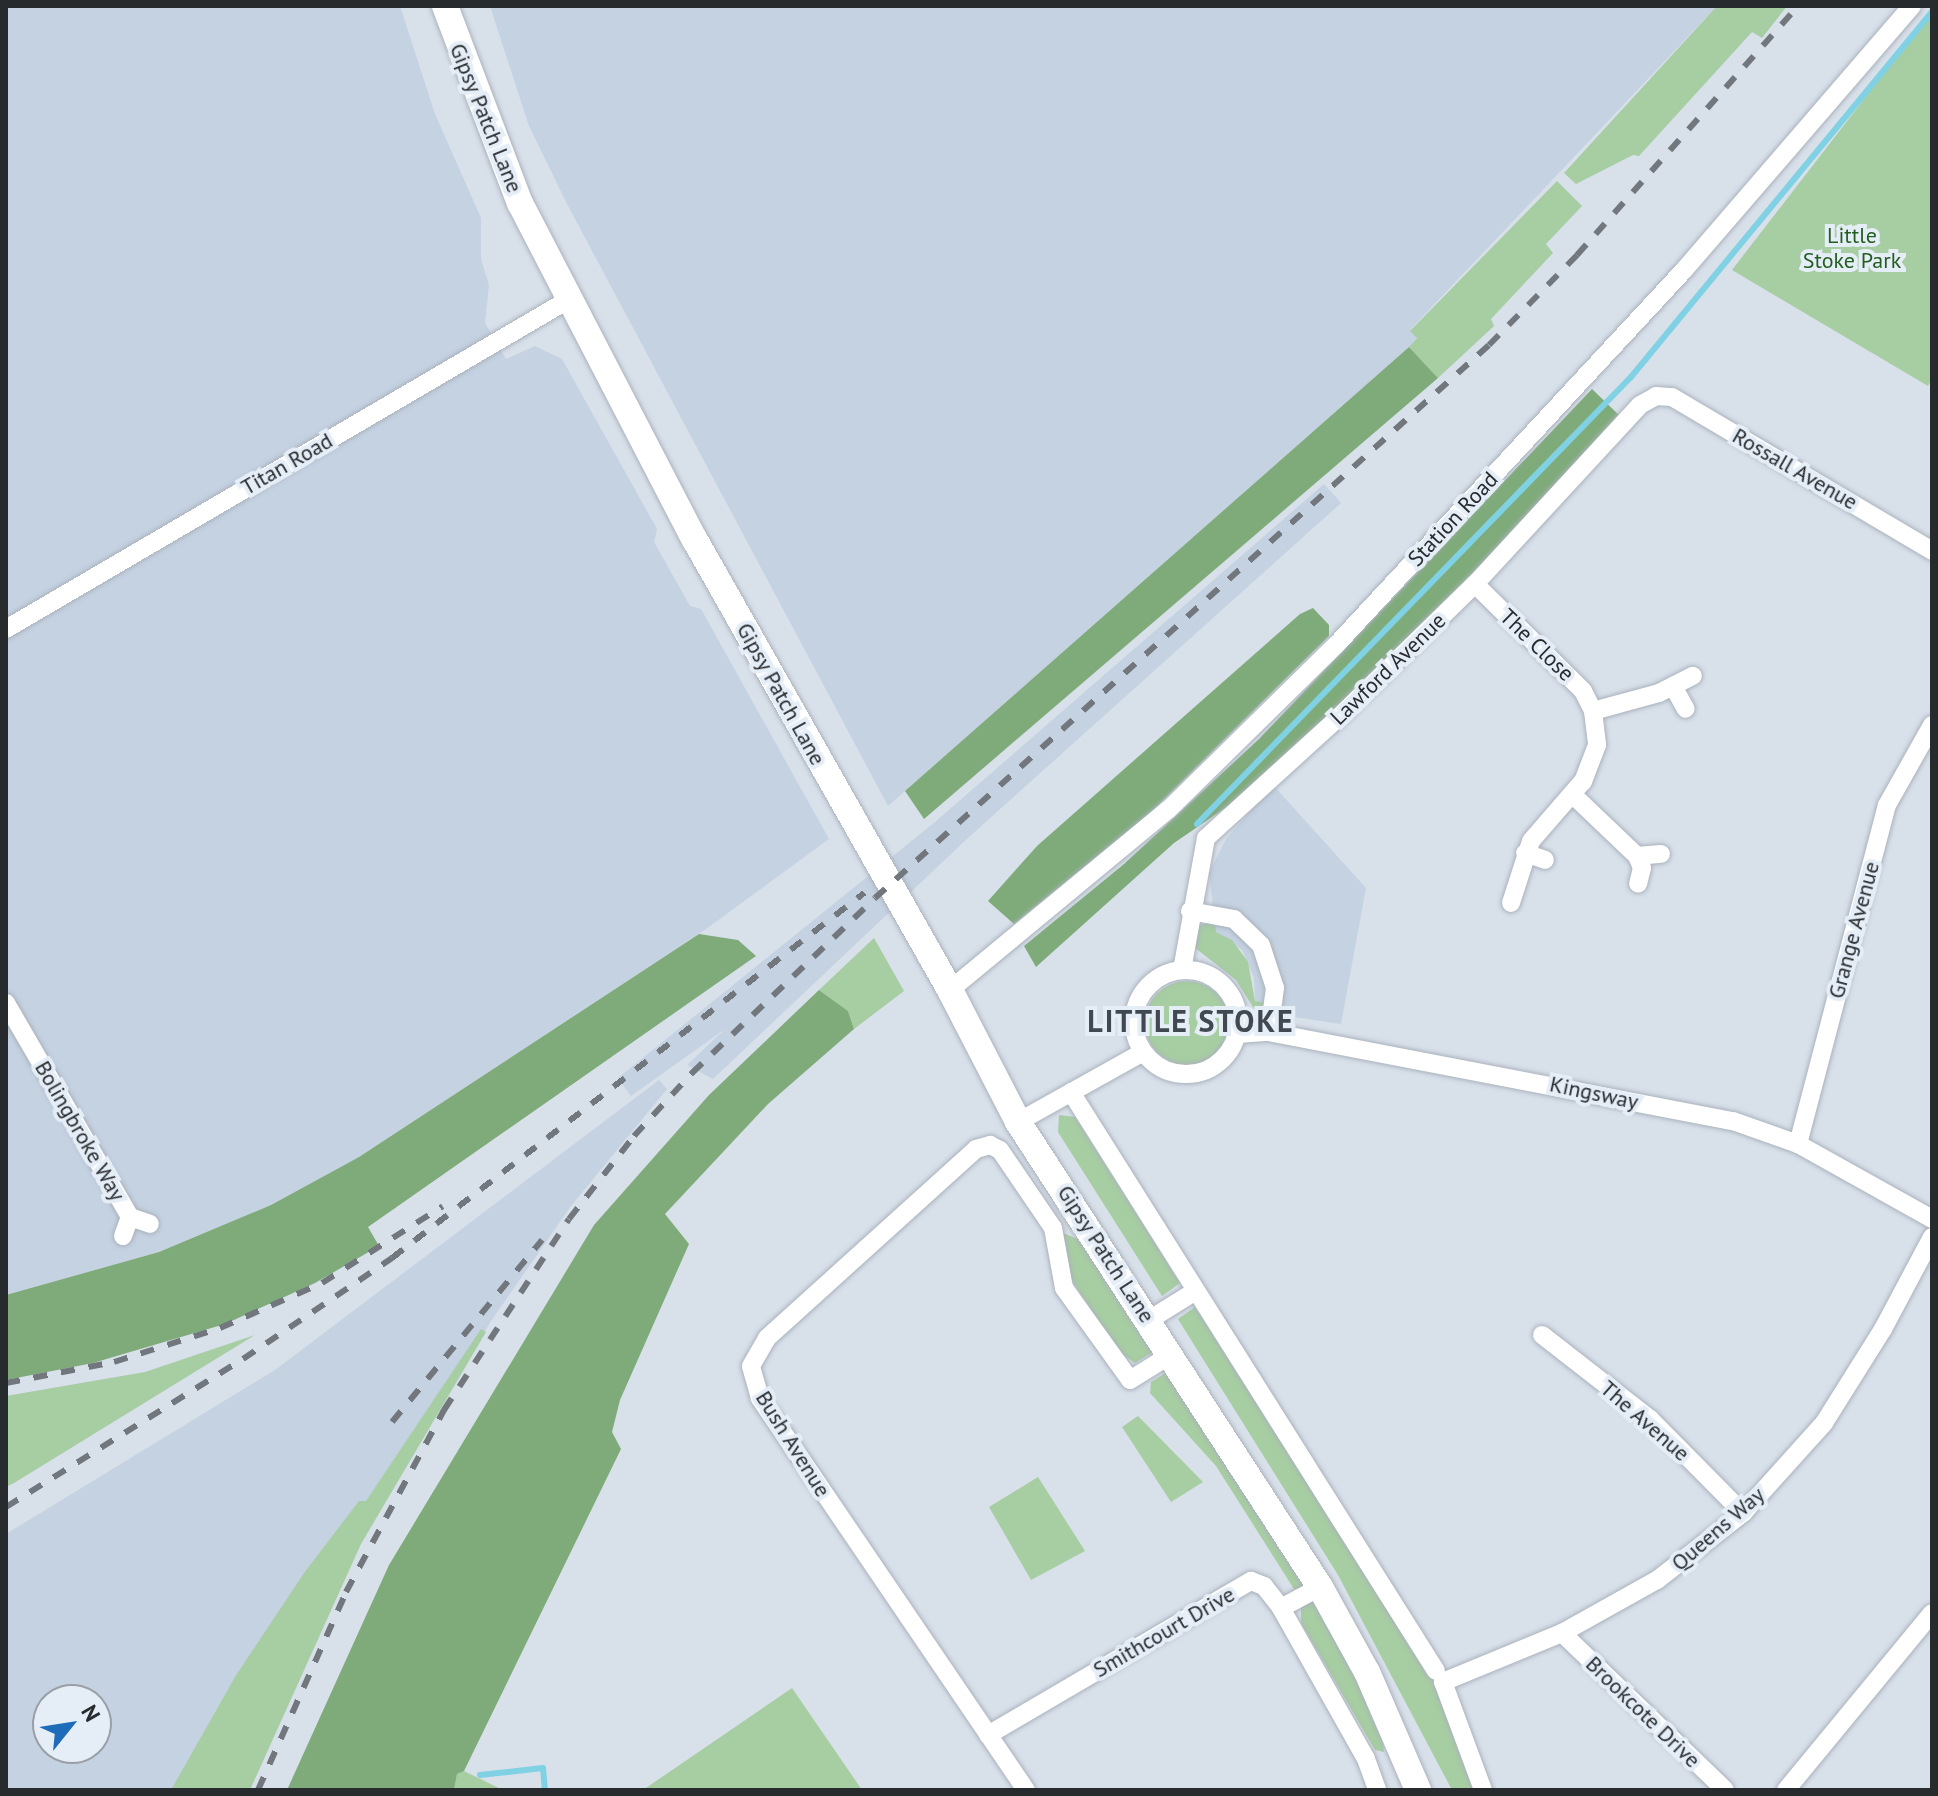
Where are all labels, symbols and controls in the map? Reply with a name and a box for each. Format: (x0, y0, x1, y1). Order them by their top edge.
street label: Gipsy Patch Lane (444, 39, 528, 197)
park label: Little Stoke Park (1803, 222, 1901, 274)
street label: Rossall Avenue (1727, 422, 1863, 516)
street label: Titan Road (237, 427, 337, 501)
street label: Station Road (1403, 466, 1503, 572)
street label: The Close (1495, 603, 1579, 687)
street label: Lawford Avenue (1325, 607, 1451, 731)
street label: Gipsy Patch Lane (731, 618, 831, 770)
street label: Grange Avenue (1823, 858, 1885, 1002)
district label: LITTLE STOKE (1087, 1003, 1295, 1039)
street label: Bolingbroke Way (29, 1056, 131, 1206)
street label: Kingsway (1547, 1071, 1641, 1115)
street label: Gipsy Patch Lane (1052, 1180, 1160, 1328)
street label: The Avenue (1595, 1375, 1695, 1467)
street label: Bush Avenue (750, 1386, 836, 1502)
street label: Queens Way (1666, 1481, 1770, 1577)
street label: Smithcourt Drive (1089, 1581, 1239, 1683)
street label: Brookcote Drive (1580, 1651, 1706, 1773)
north arrow (32, 1684, 112, 1764)
text: N (75, 1700, 107, 1726)

